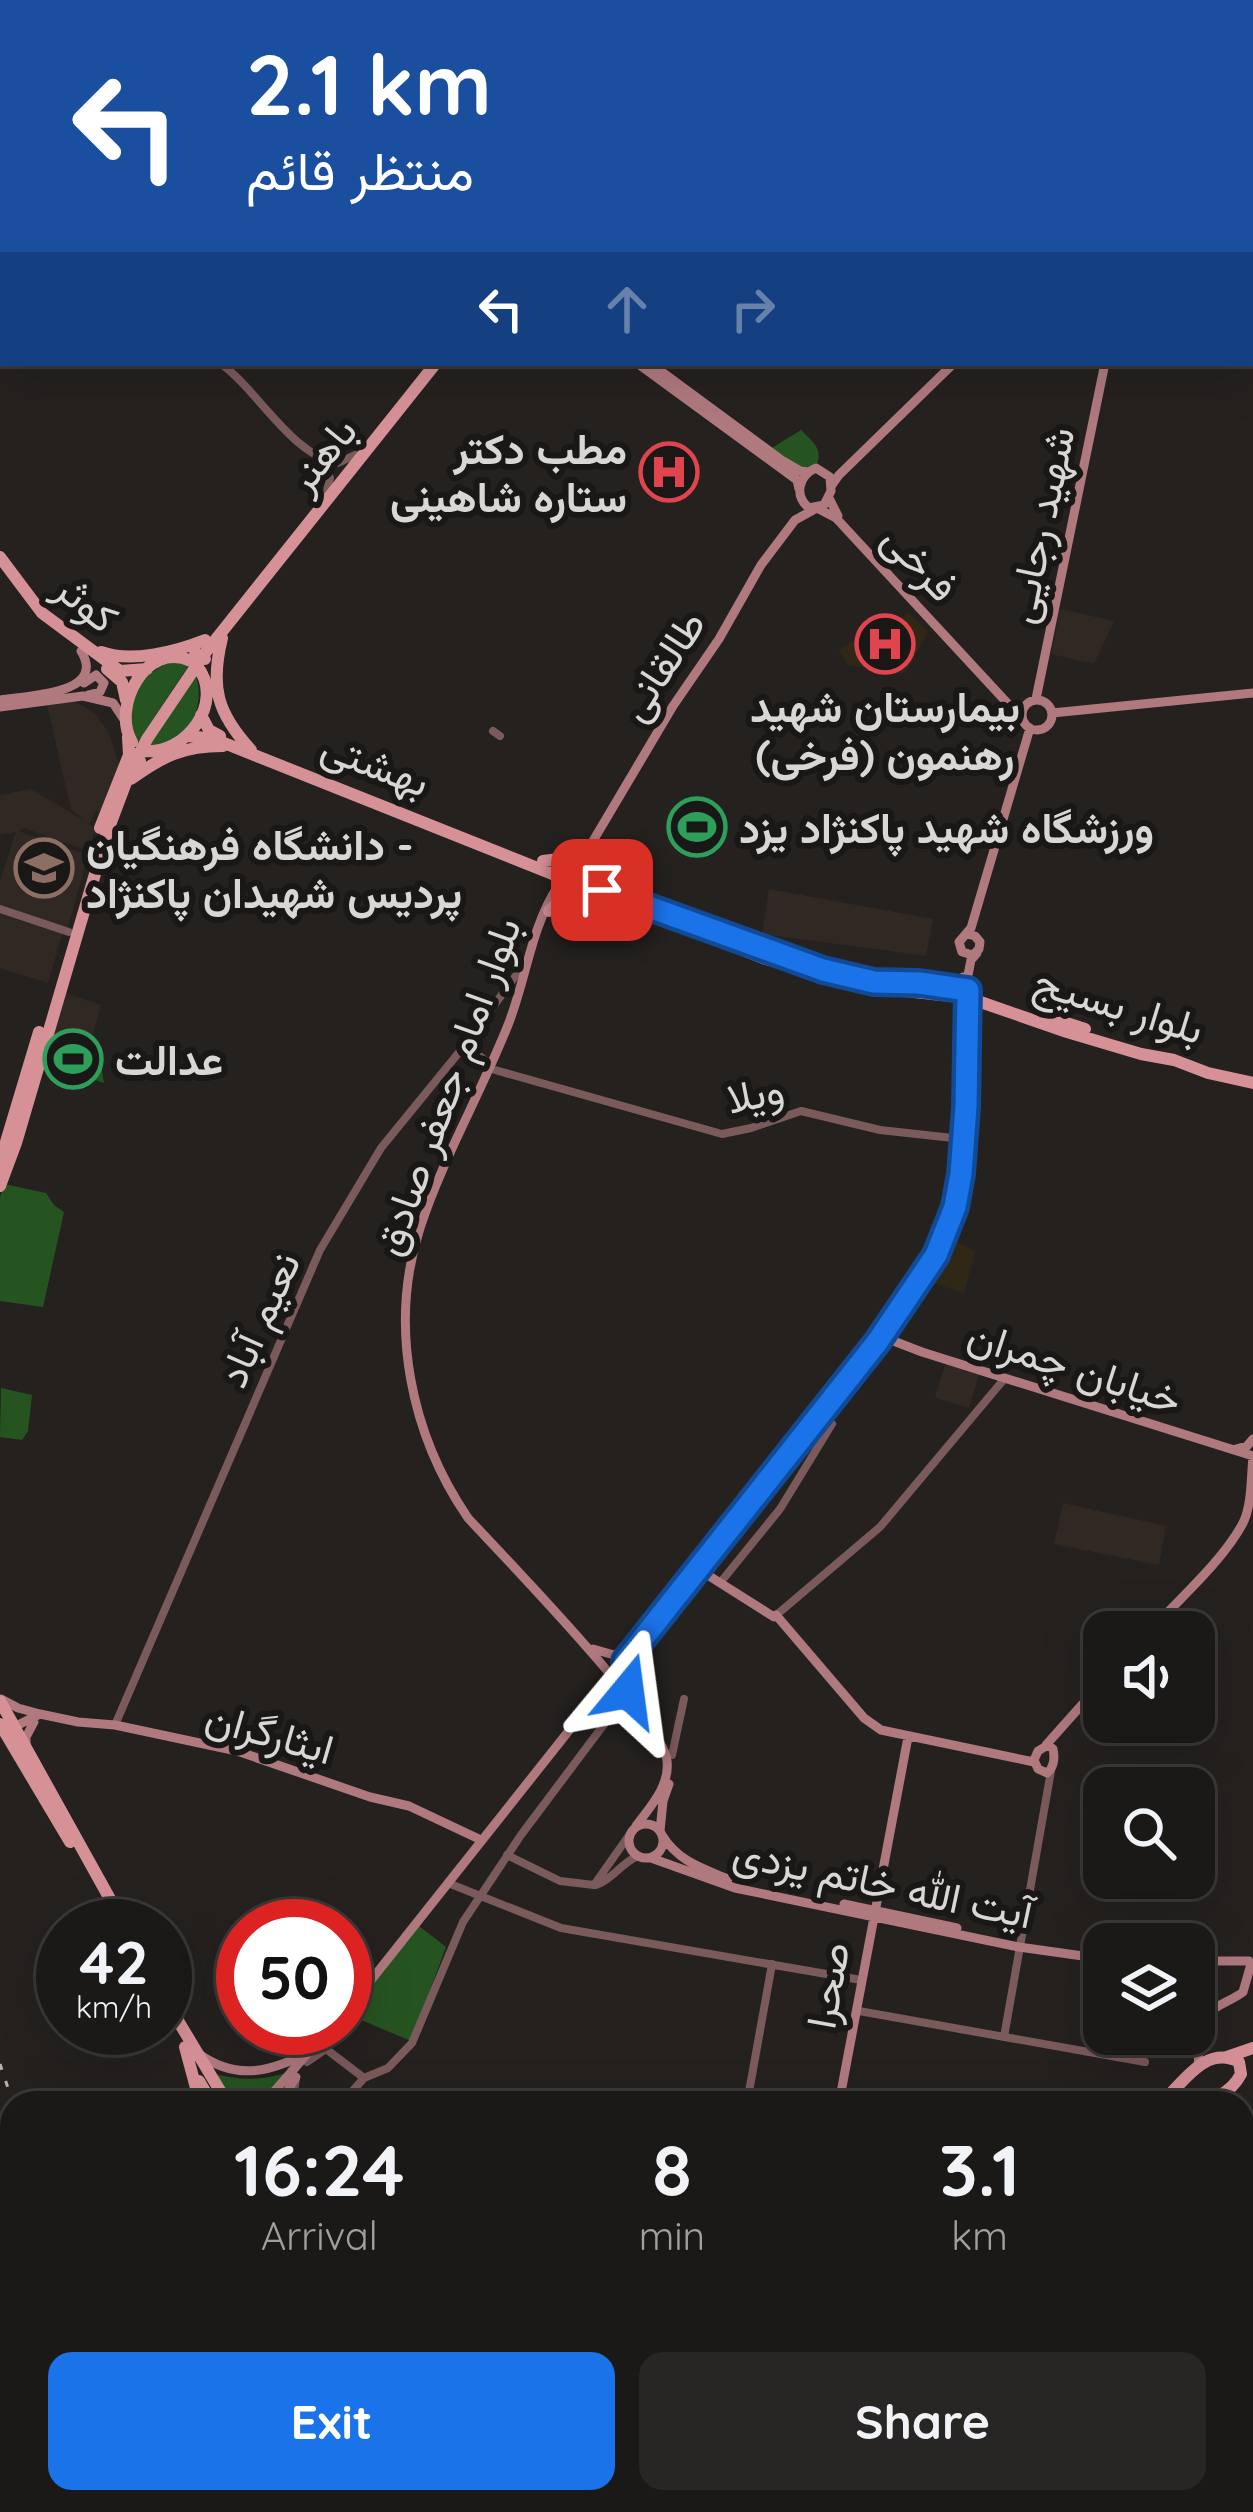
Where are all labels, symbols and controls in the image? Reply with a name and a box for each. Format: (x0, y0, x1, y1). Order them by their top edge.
text: 2.1 km (246, 31, 492, 136)
icon: left (48, 48, 204, 204)
text: منتظر قائم (246, 136, 474, 204)
icon: left (468, 276, 534, 342)
icon: ahead (594, 276, 660, 342)
icon: right (720, 276, 786, 342)
street label: باهنر (274, 405, 368, 504)
place label: مطب دکتر ستاره شاهینی (390, 422, 627, 524)
street label: شهید رجایی (992, 422, 1087, 628)
hospital icon: مطب دکتر ستاره شاهینی (638, 441, 700, 503)
street label: فرخی (871, 512, 970, 613)
street label: کوثر (43, 560, 129, 644)
street label: طالقانی (606, 600, 716, 730)
hospital icon: بیمارستان شهید رهنمون (فرخی) (854, 613, 916, 675)
place label: بیمارستان شهید رهنمون (فرخی) (750, 680, 1020, 782)
street label: بهشتی (315, 718, 437, 808)
sports icon: ورزشگاه شهید پاکنژاد یزد (666, 796, 728, 858)
place label: ورزشگاه شهید پاکنژاد یزد (739, 801, 1154, 857)
place label: دانشگاه فرهنگیان - پردیس شهیدان پاکنژاد (86, 818, 462, 922)
school or university icon: دانشگاه فرهنگیان - پردیس شهیدان پاکنژاد (13, 837, 75, 899)
pin (551, 839, 653, 941)
icon: arrive (569, 857, 635, 923)
street label: بلوار امام جعفر صادق (360, 910, 534, 1263)
street label: بلوار بسیج (1027, 953, 1210, 1058)
sports icon: عدالت (42, 1028, 104, 1090)
place label: عدالت (115, 1033, 223, 1086)
street label: ویلا (722, 1062, 788, 1124)
street label: نعیم آباد (205, 1243, 313, 1396)
street label: خیابان چمران (961, 1307, 1188, 1428)
map controls (1083, 1611, 1215, 2055)
button: sound (1083, 1611, 1215, 1743)
position arrow (565, 1628, 691, 1754)
street label: ایثارگران (200, 1689, 340, 1776)
button: search (1083, 1767, 1215, 1899)
street label: آیت الله خاتم یزدی (728, 1824, 1041, 1942)
speed limit sign: 50 (216, 1899, 372, 2055)
button: layers (1083, 1923, 1215, 2055)
text: 42 (79, 1924, 149, 1999)
street label: صحرا (793, 1938, 862, 2033)
text: km/h (76, 1988, 152, 2026)
text: 16:24 (234, 2124, 405, 2214)
text: 8 (652, 2124, 692, 2214)
text: 3.1 (939, 2124, 1020, 2214)
text: Arrival (261, 2211, 378, 2260)
text: min (639, 2211, 705, 2260)
text: km (951, 2211, 1008, 2260)
button: Exit (48, 2352, 615, 2490)
button: Share (639, 2352, 1206, 2490)

